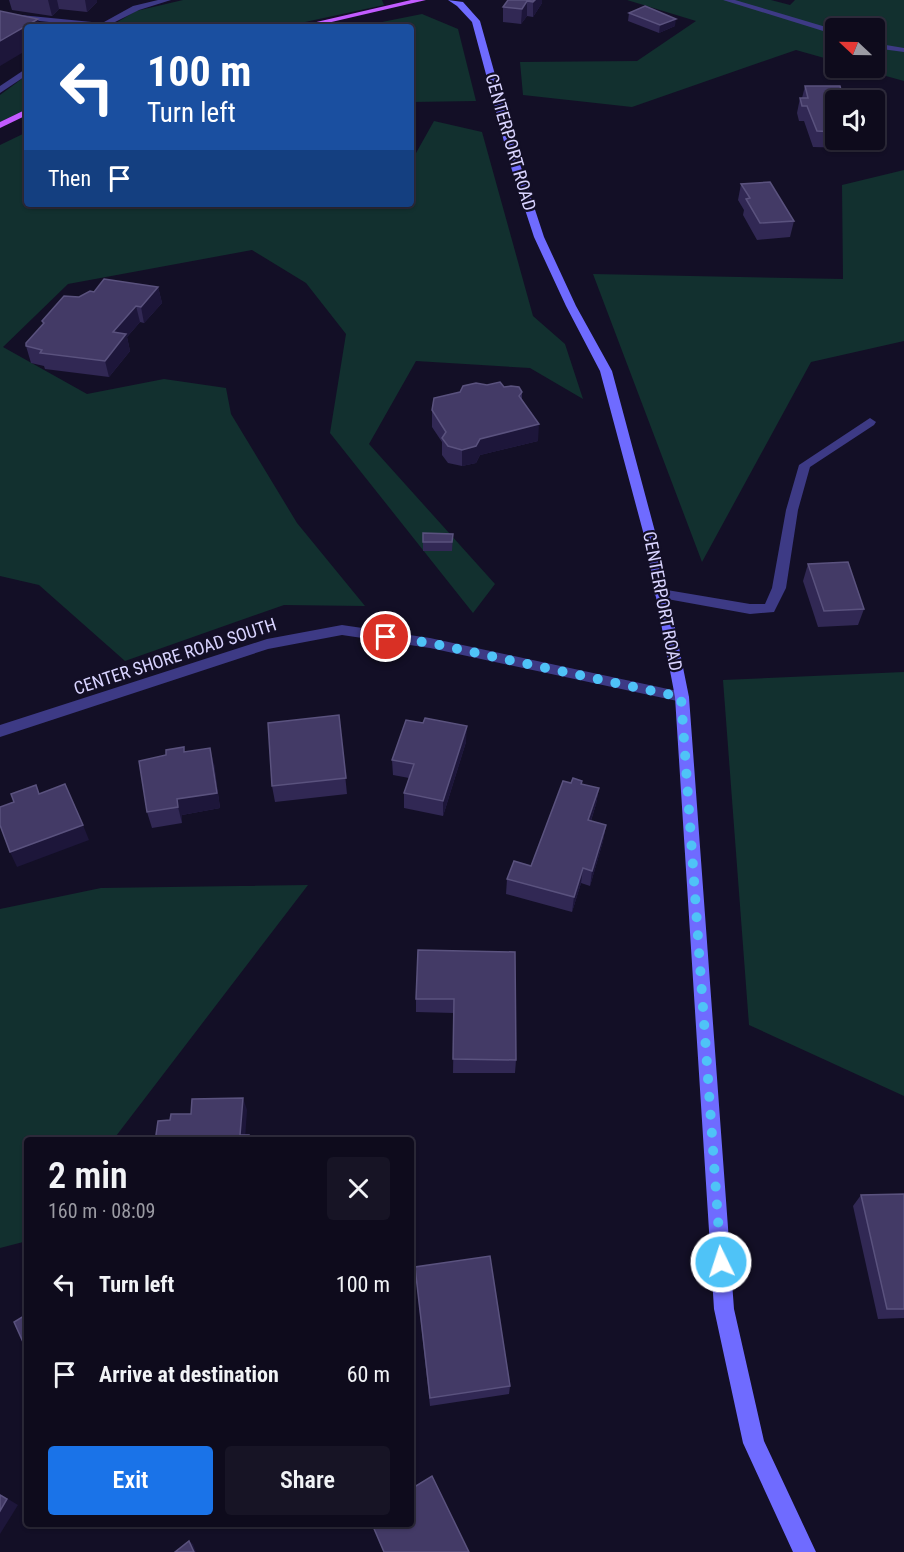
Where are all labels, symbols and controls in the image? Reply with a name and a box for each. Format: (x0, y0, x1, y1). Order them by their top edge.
north arrow (825, 18, 885, 78)
map controls (825, 18, 885, 150)
text: 100 m (147, 47, 252, 96)
icon: left (48, 48, 126, 126)
street label: CENTERPORT ROAD (481, 71, 541, 213)
button: sound (825, 90, 885, 150)
text: Turn left (147, 97, 236, 129)
icon: arrive (103, 162, 136, 195)
text: Then (48, 166, 91, 191)
street label: CENTERPORT ROAD (639, 530, 687, 672)
pin (360, 611, 411, 662)
street label: CENTER SHORE ROAD SOUTH (71, 613, 279, 699)
icon: arrive (369, 620, 402, 653)
text: 2 min (48, 1155, 128, 1197)
button: close (327, 1157, 390, 1220)
text: 160 m · 08:09 (48, 1199, 155, 1223)
position arrow (689, 1230, 753, 1294)
icon: left (48, 1268, 81, 1301)
text: Turn left (99, 1272, 174, 1297)
text: 100 m (336, 1272, 390, 1297)
icon: arrive (48, 1358, 81, 1391)
text: Arrive at destination (99, 1362, 279, 1387)
text: 60 m (347, 1362, 390, 1387)
button: Exit (48, 1446, 213, 1515)
button: Share (225, 1446, 390, 1515)

